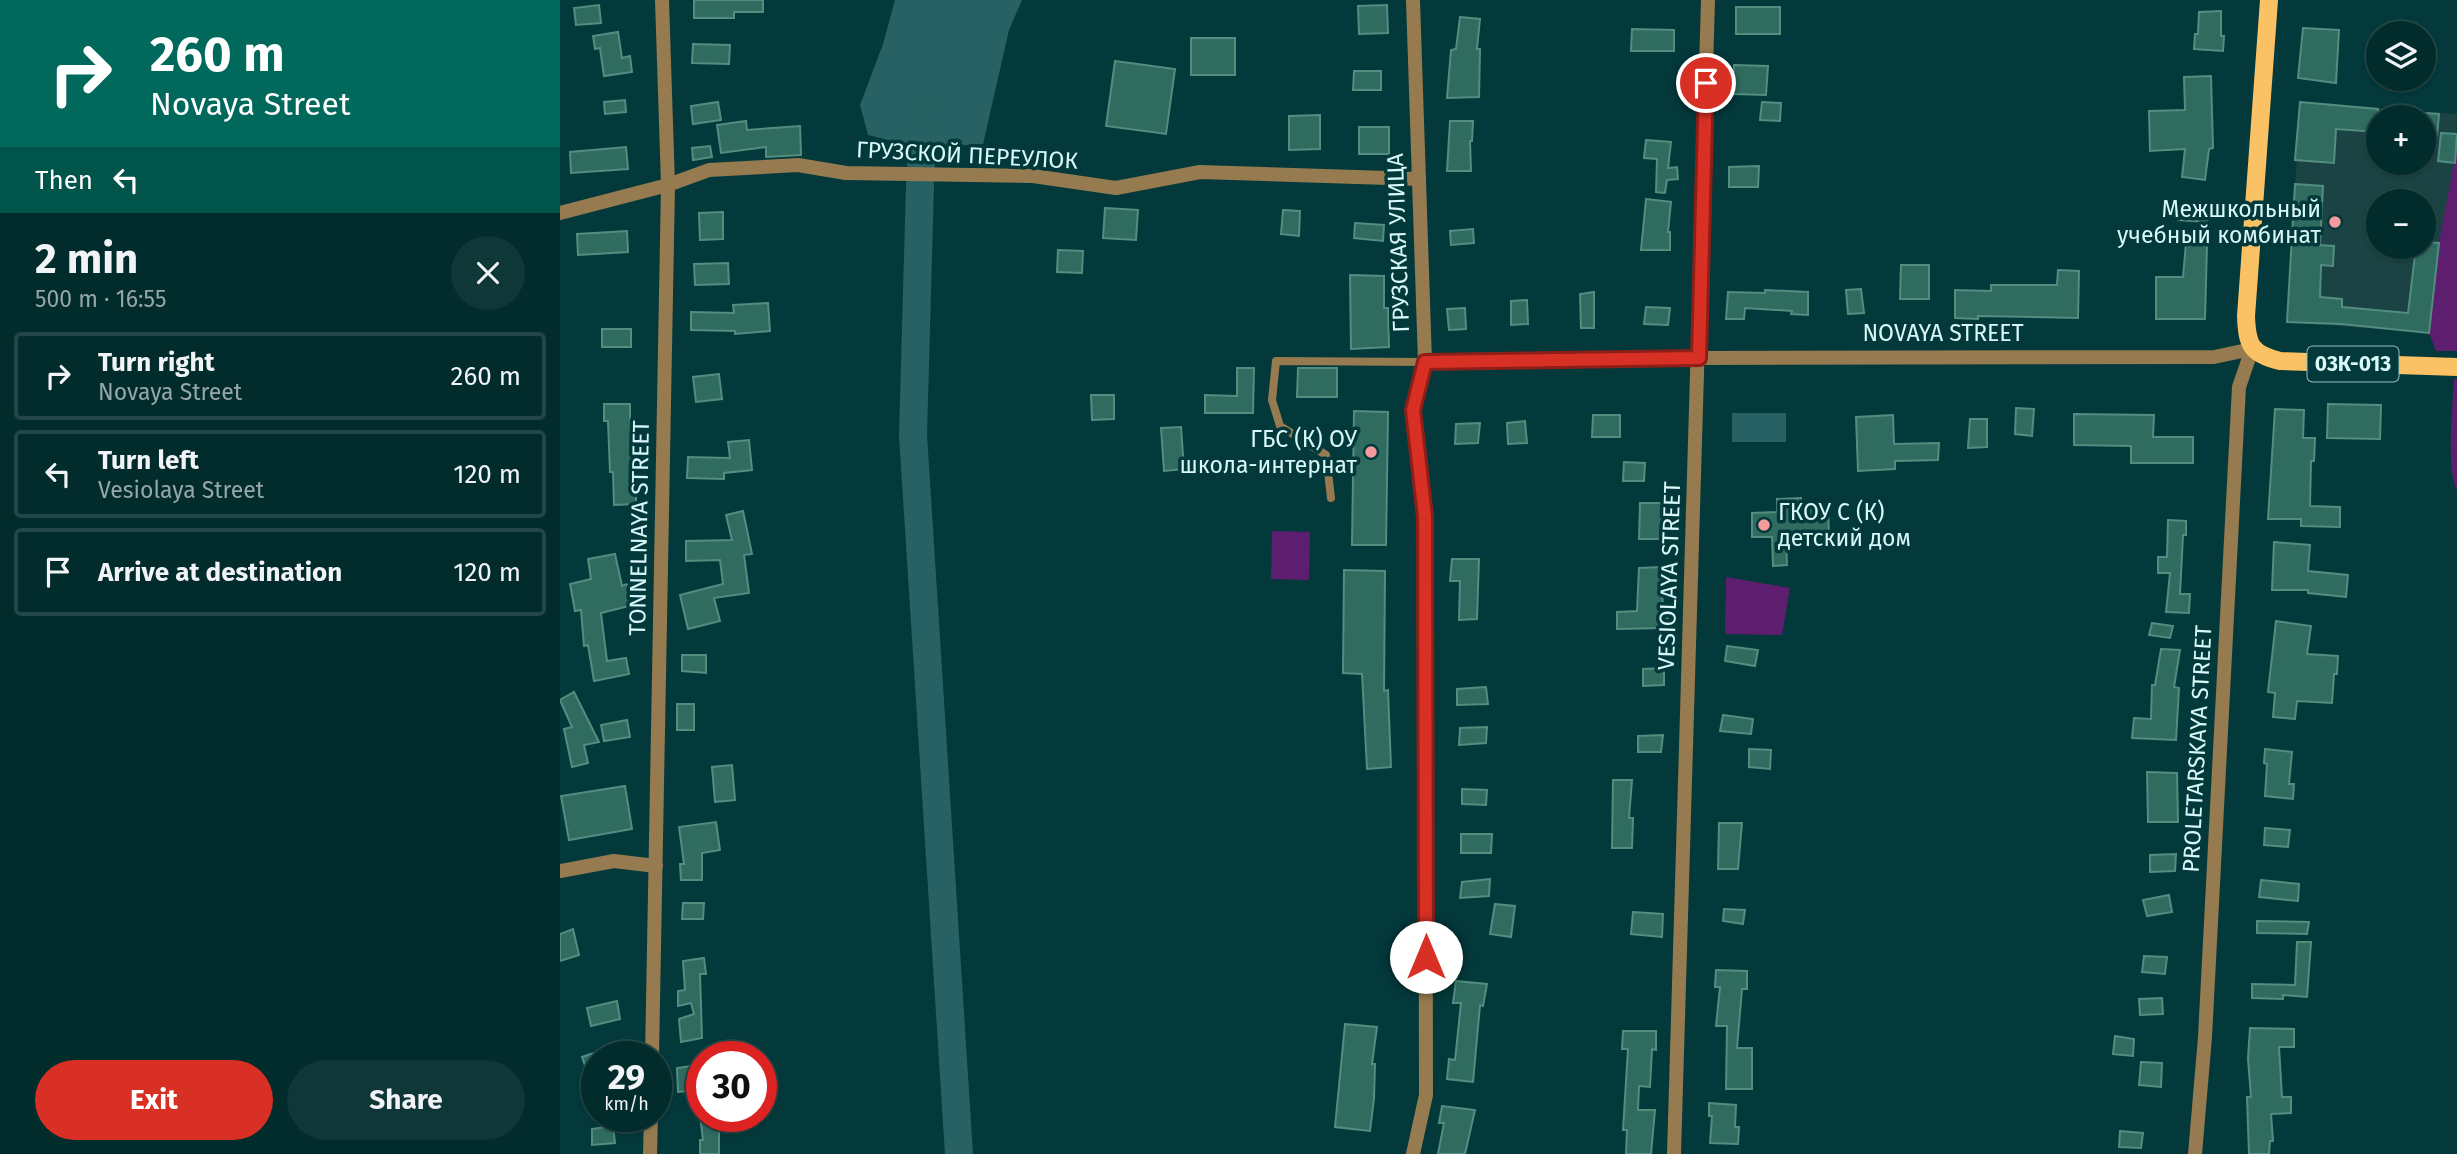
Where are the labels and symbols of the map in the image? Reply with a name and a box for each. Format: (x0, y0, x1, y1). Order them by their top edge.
pin (1676, 53, 1736, 113)
street label: ГРУЗСКОЙ ПЕРЕУЛОК (855, 135, 1079, 175)
street label: ГРУЗСКАЯ УЛИЦА (1381, 152, 1415, 333)
place label: Межшкольный учебный комбинат (2117, 195, 2322, 249)
marker: Межшкольный учебный комбинат (2327, 214, 2343, 230)
street label: NOVAYA STREET (1862, 319, 2024, 347)
road number: 03К-013 (2308, 346, 2399, 382)
street label: TONNELNAYA STREET (623, 420, 655, 636)
place label: ГБС (К) ОУ школа-интернат (1179, 425, 1358, 479)
marker: ГБС (К) ОУ школа-интернат (1363, 444, 1379, 460)
street label: VESIOLAYA STREET (1652, 481, 1686, 671)
place label: ГКОУ С (К) детский дом (1778, 498, 1911, 552)
marker: ГКОУ С (К) детский дом (1756, 517, 1772, 533)
street label: PROLETARSKAYA STREET (2177, 624, 2217, 873)
position arrow (1389, 920, 1463, 994)
speed limit sign: 30 (686, 1041, 777, 1132)

